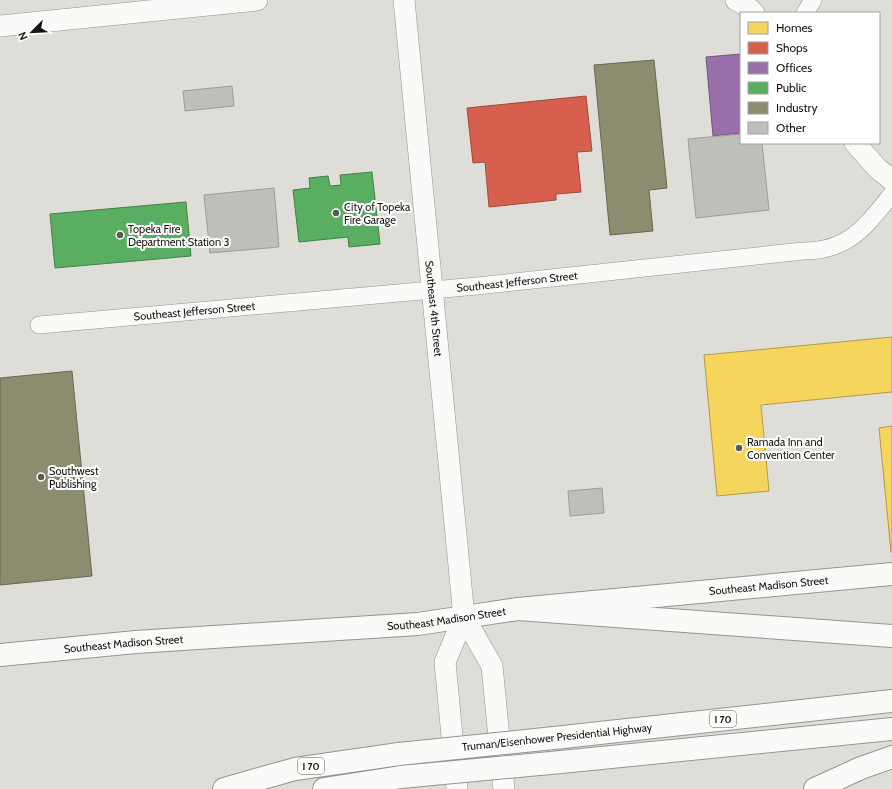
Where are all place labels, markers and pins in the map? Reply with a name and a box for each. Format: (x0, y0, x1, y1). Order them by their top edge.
place label: City of Topeka Fire Garage (344, 200, 411, 227)
marker: City of Topeka Fire Garage (331, 208, 341, 218)
place label: Topeka Fire Department Station 3 (128, 222, 230, 249)
marker: Topeka Fire Department Station 3 (115, 230, 125, 240)
place label: Ramada Inn and Convention Center (747, 435, 835, 462)
marker: Ramada Inn and Convention Center (734, 443, 744, 453)
place label: Southwest Publishing (49, 464, 99, 491)
marker: Southwest Publishing (36, 472, 46, 482)

